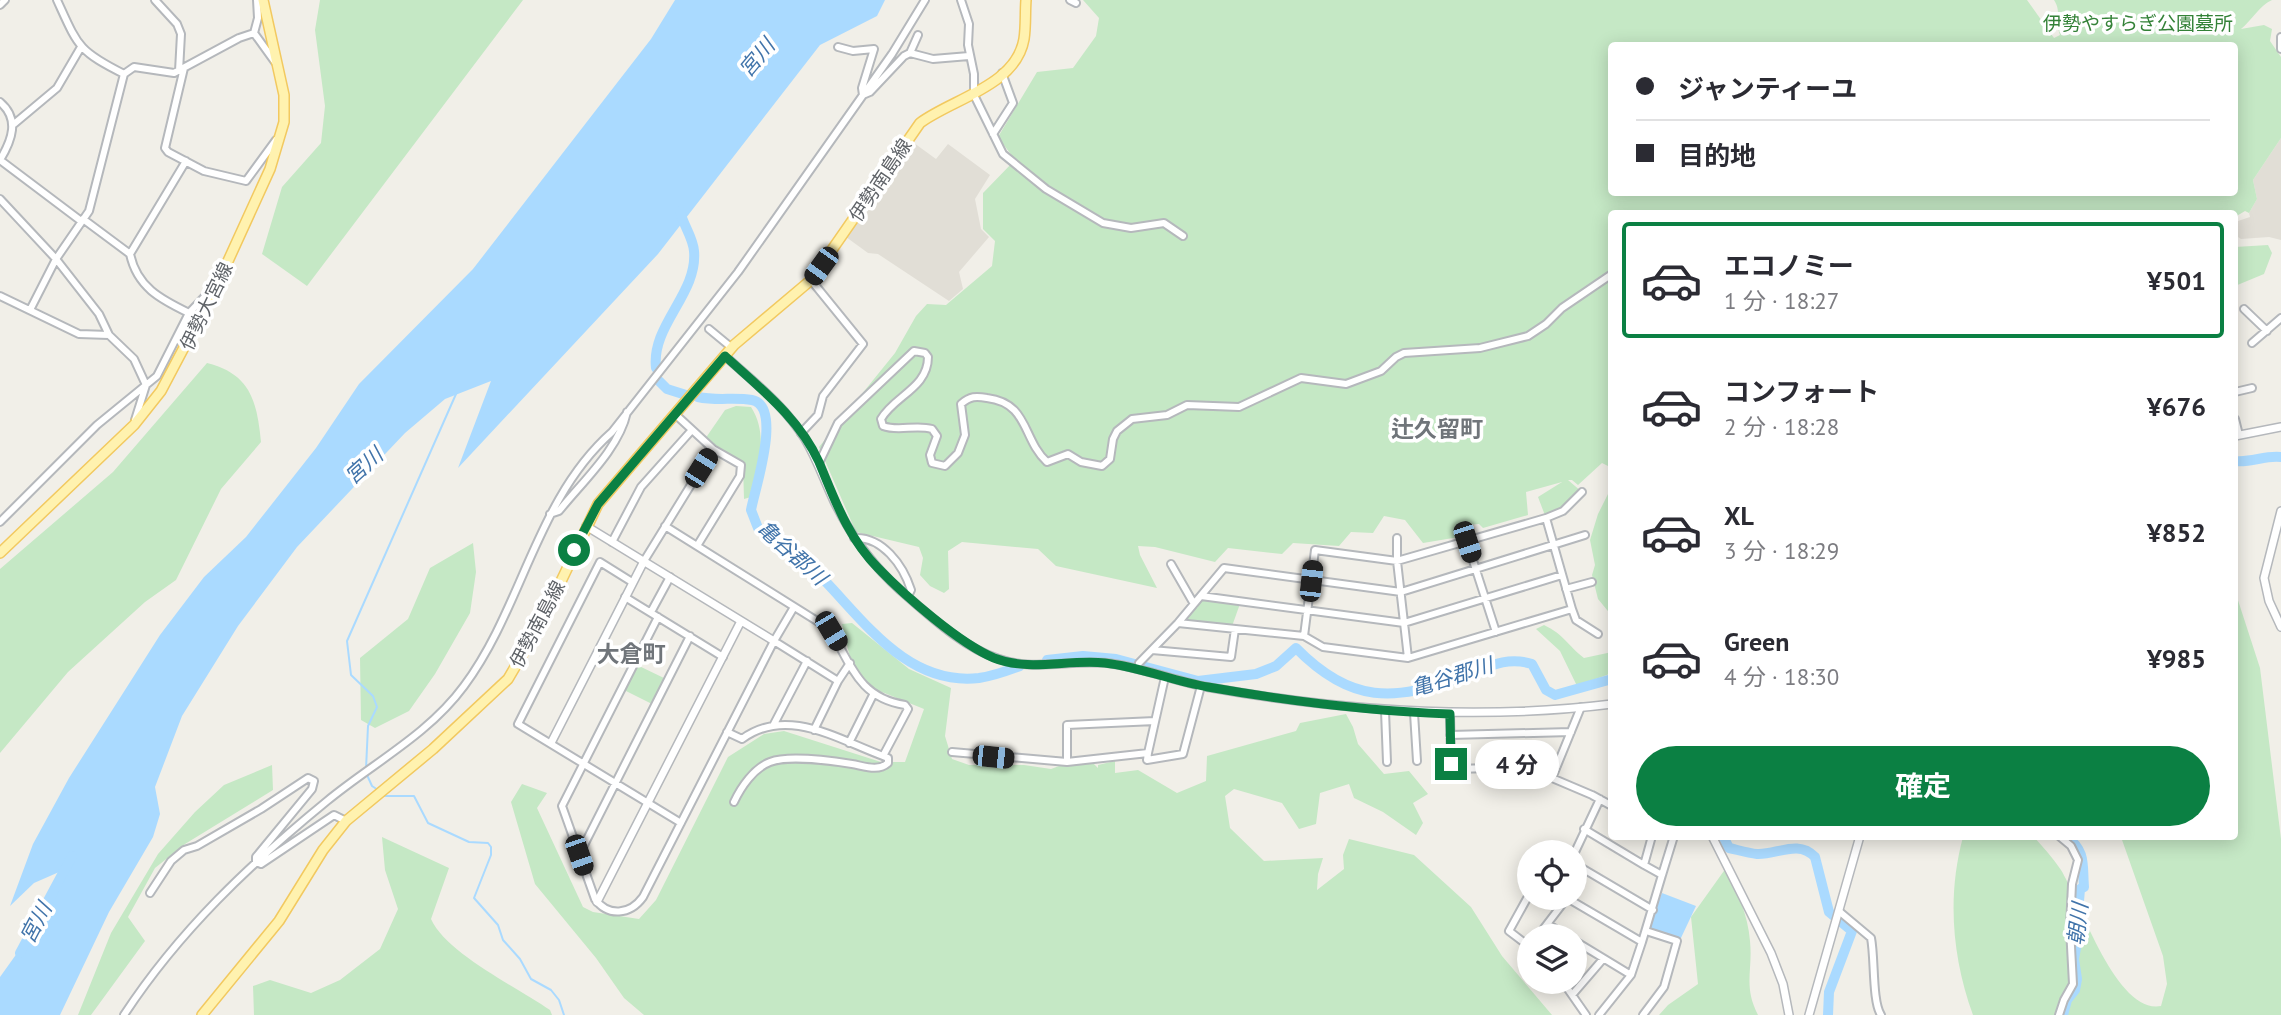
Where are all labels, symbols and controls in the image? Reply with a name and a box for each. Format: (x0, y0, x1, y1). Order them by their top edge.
park label: 伊勢やすらぎ公園墓所 (2043, 11, 2233, 35)
water label: 宮川 (733, 31, 782, 82)
text: ジャンティーユ (1678, 72, 1857, 105)
street label: 伊勢南島線 (843, 134, 917, 226)
text: 目的地 (1678, 139, 1756, 172)
car (801, 243, 842, 289)
icon: car (1640, 249, 1703, 312)
text: エコノミー (1724, 249, 1854, 282)
street label: 伊勢大宮線 (174, 258, 238, 354)
text: ¥501 (2147, 264, 2206, 297)
text: 1 分 · 18:27 (1724, 286, 1839, 315)
icon: car (1640, 375, 1703, 438)
text: コンフォート (1724, 375, 1879, 408)
text: ¥676 (2147, 390, 2206, 423)
text: 2 分 · 18:28 (1724, 412, 1839, 441)
district label: 辻久留町 (1391, 414, 1483, 443)
water label: 宮川 (339, 440, 390, 490)
car (681, 445, 722, 491)
text: XL (1724, 499, 1754, 532)
icon: car (1640, 501, 1703, 564)
water label: 亀谷郡川 (752, 514, 834, 592)
text: ¥852 (2147, 516, 2206, 549)
car (1451, 519, 1484, 565)
route start (558, 534, 590, 566)
text: 3 分 · 18:29 (1724, 536, 1839, 565)
car (1299, 559, 1324, 603)
street label: 伊勢南島線 (504, 576, 570, 672)
car (812, 608, 851, 654)
text: Green (1724, 625, 1789, 658)
icon: car (1640, 627, 1703, 690)
district label: 大倉町 (597, 639, 666, 668)
text: ¥985 (2147, 642, 2206, 675)
water label: 亀谷郡川 (1408, 651, 1498, 702)
text: 4 分 · 18:30 (1724, 662, 1839, 691)
callout: 4 分 (1476, 740, 1560, 788)
car (972, 744, 1015, 770)
button: 確定 (1636, 746, 2210, 826)
route end (1435, 748, 1467, 780)
text: 4 分 (1496, 750, 1538, 779)
car (563, 832, 596, 878)
map controls (1517, 840, 1587, 994)
button: locate (1517, 840, 1587, 910)
water label: 宮川 (14, 896, 58, 948)
water label: 朝川 (2062, 899, 2094, 946)
button: layers (1517, 924, 1587, 994)

